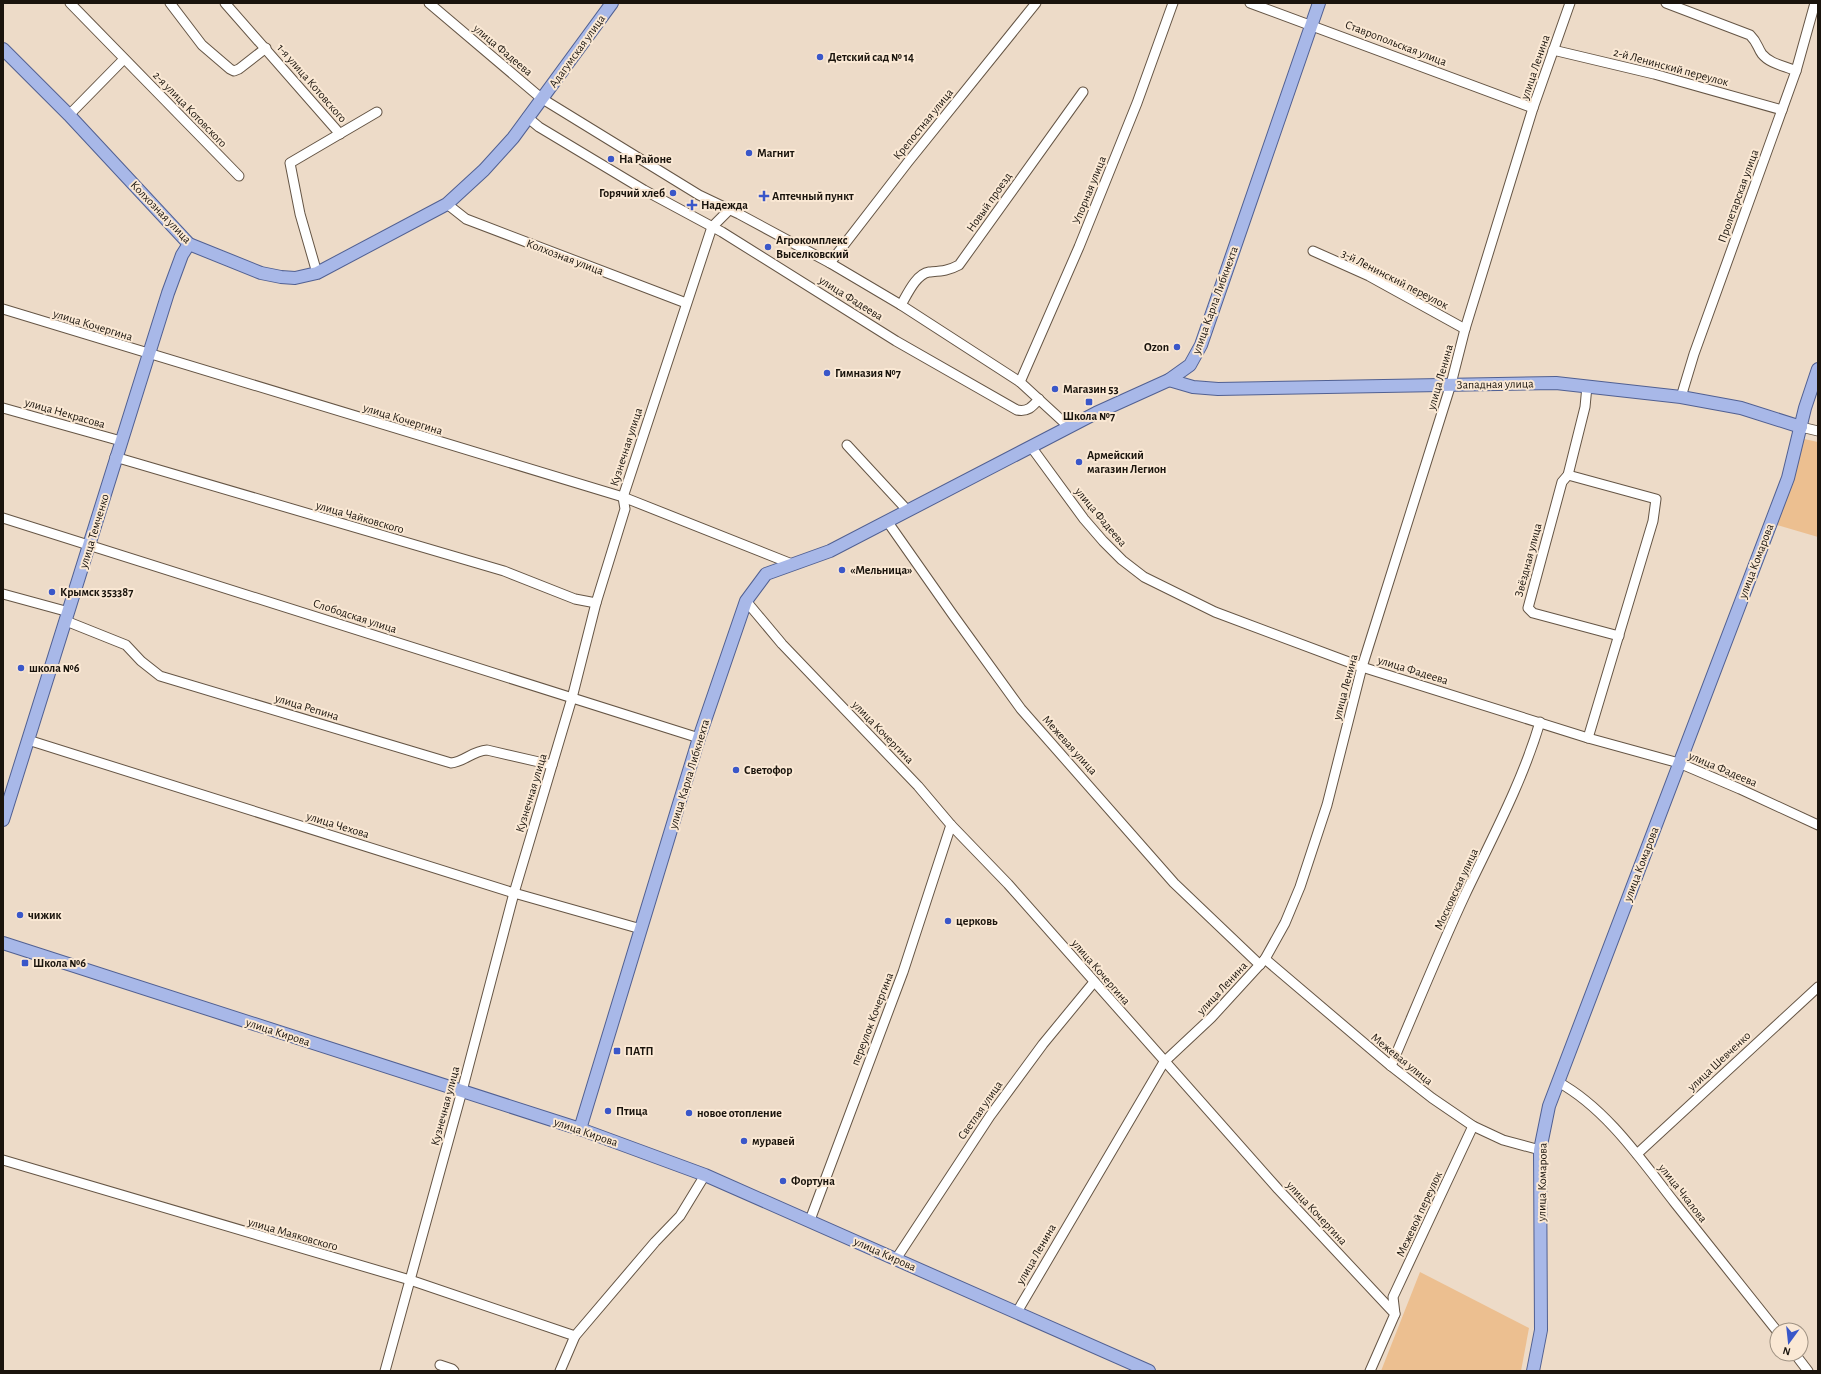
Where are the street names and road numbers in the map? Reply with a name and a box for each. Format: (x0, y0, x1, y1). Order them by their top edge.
street label: Адагумская улица (547, 12, 608, 90)
street label: Ставропольская улица (1343, 18, 1449, 69)
street label: улица Фадеева (470, 21, 535, 79)
street label: улица Ленина (1518, 33, 1553, 102)
street label: 1-я улица Котовского (274, 42, 349, 125)
street label: 2-й Ленинский переулок (1612, 46, 1730, 89)
street label: 2-я улица Котовского (150, 69, 229, 150)
street label: Крепостная улица (891, 86, 956, 162)
street label: Пролетарская улица (1716, 147, 1762, 245)
street label: Упорная улица (1070, 154, 1109, 226)
street label: Новый проезд (964, 170, 1014, 234)
street label: Колхозная улица (128, 179, 194, 247)
street label: Колхозная улица (524, 237, 606, 278)
street label: улица Карла Либкнехта (1190, 244, 1241, 357)
street label: 3-й Ленинский переулок (1339, 247, 1451, 312)
street label: улица Фадеева (815, 273, 886, 324)
street label: улица Кочергина (51, 307, 135, 344)
street label: улица Ленина (1425, 342, 1456, 412)
street label: Западная улица (1456, 377, 1534, 392)
street label: улица Некрасова (22, 396, 107, 431)
street label: улица Кочергина (361, 401, 445, 438)
street label: Кузнечная улица (608, 406, 645, 488)
street label: улица Фадеева (1072, 484, 1129, 550)
street label: улица Темченко (77, 492, 112, 571)
street label: улица Чайковского (313, 498, 406, 536)
street label: Звёздная улица (1512, 521, 1545, 598)
street label: улица Комарова (1736, 522, 1777, 601)
street label: Слободская улица (311, 597, 399, 636)
street label: улица Ленина (1330, 652, 1361, 722)
street label: улица Фадеева (1375, 653, 1450, 688)
street label: улица Репина (272, 691, 341, 724)
street label: улица Кочергина (849, 697, 916, 767)
street label: Межевая улица (1040, 713, 1100, 778)
street label: улица Карла Либкнехта (666, 717, 712, 831)
street label: улица Фадеева (1686, 749, 1759, 790)
street label: Кузнечная улица (513, 752, 550, 834)
street label: улица Чехова (304, 810, 371, 841)
street label: улица Комарова (1621, 825, 1662, 904)
street label: Московская улица (1432, 846, 1481, 932)
street label: улица Кочергина (1068, 936, 1133, 1008)
street label: улица Ленина (1194, 959, 1250, 1018)
street label: переулок Кочергина (849, 970, 896, 1068)
street label: улица Кирова (243, 1016, 312, 1049)
street label: улица Шевченко (1685, 1029, 1754, 1094)
street label: Межевая улица (1368, 1031, 1435, 1088)
street label: Кузнечная улица (429, 1064, 462, 1147)
street label: Светлая улица (955, 1078, 1006, 1142)
street label: улица Кирова (551, 1115, 620, 1150)
street label: улица Комарова (1535, 1142, 1550, 1222)
street label: улица Чкалова (1655, 1161, 1710, 1226)
street label: Межевой переулок (1394, 1169, 1445, 1259)
street label: улица Кочергина (1283, 1178, 1350, 1248)
street label: улица Маяковского (245, 1215, 340, 1254)
street label: улица Ленина (1013, 1221, 1059, 1288)
street label: улица Кирова (851, 1235, 918, 1274)

